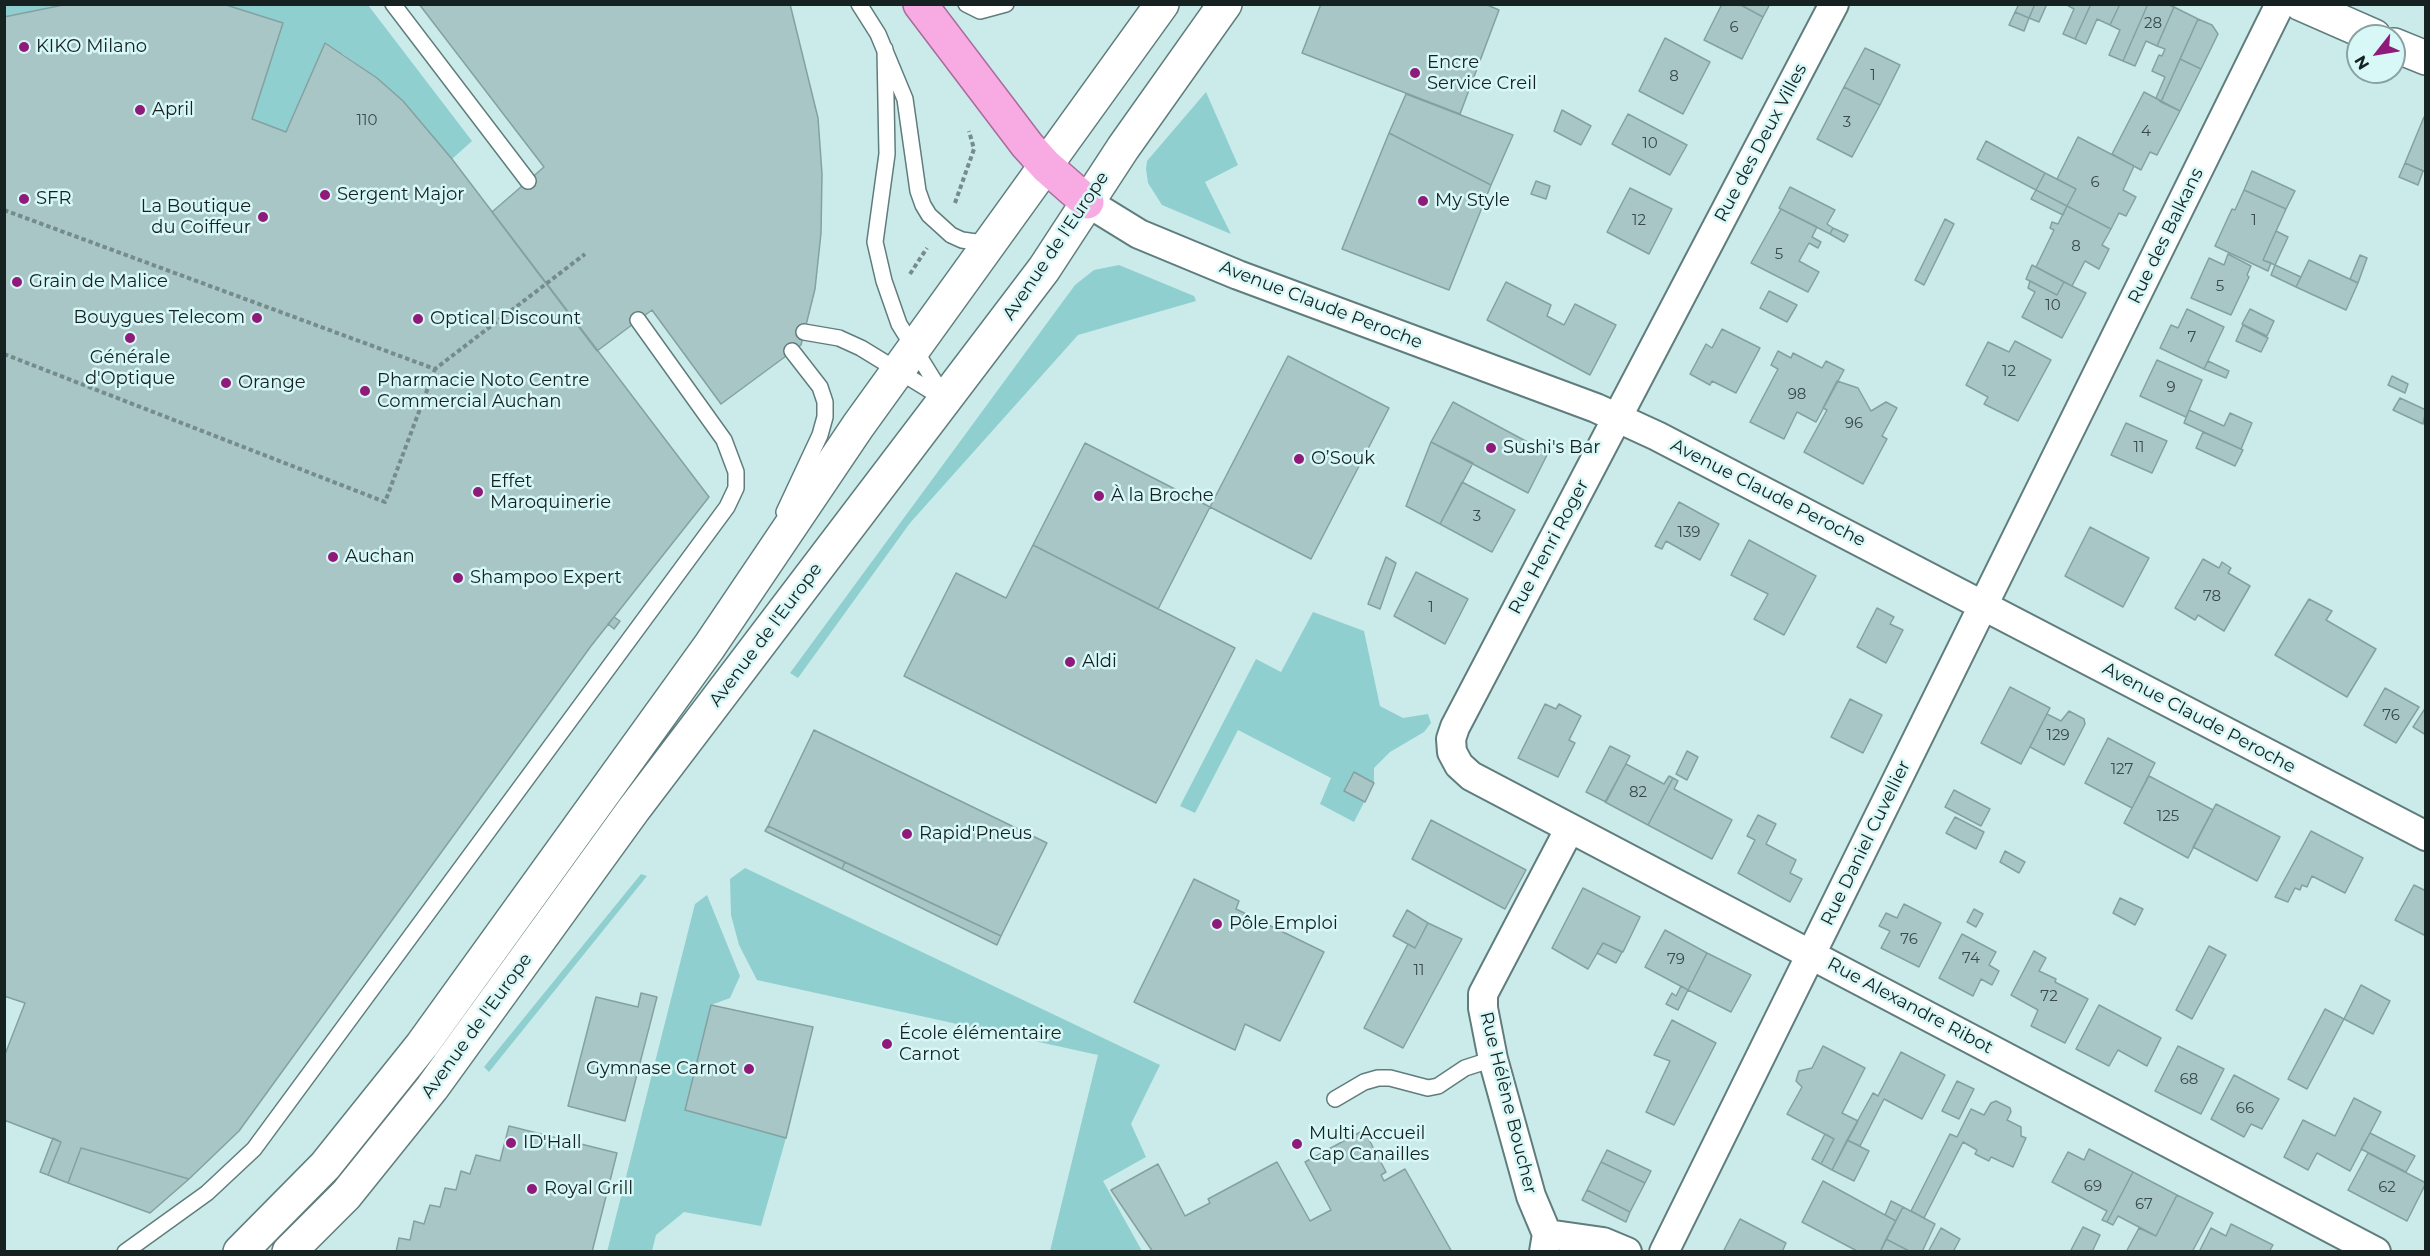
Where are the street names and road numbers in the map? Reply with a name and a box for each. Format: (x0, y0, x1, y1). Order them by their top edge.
street label: Rue des Deux Villes (1710, 60, 1812, 226)
street label: Rue des Balkans (2124, 165, 2208, 307)
street label: Avenue de l'Europe (998, 168, 1114, 324)
street label: Avenue Claude Peroche (1216, 256, 1426, 354)
street label: Avenue Claude Peroche (1667, 434, 1869, 552)
street label: Rue Henri Roger (1504, 476, 1594, 618)
street label: Avenue de l'Europe (705, 559, 827, 711)
street label: Avenue Claude Peroche (2099, 658, 2299, 778)
street label: Rue Daniel Cuvellier (1817, 757, 1915, 929)
street label: Avenue de l'Europe (417, 949, 537, 1103)
street label: Rue Alexandre Ribot (1823, 953, 1997, 1059)
street label: Rue Hélène Boucher (1475, 1010, 1541, 1196)

